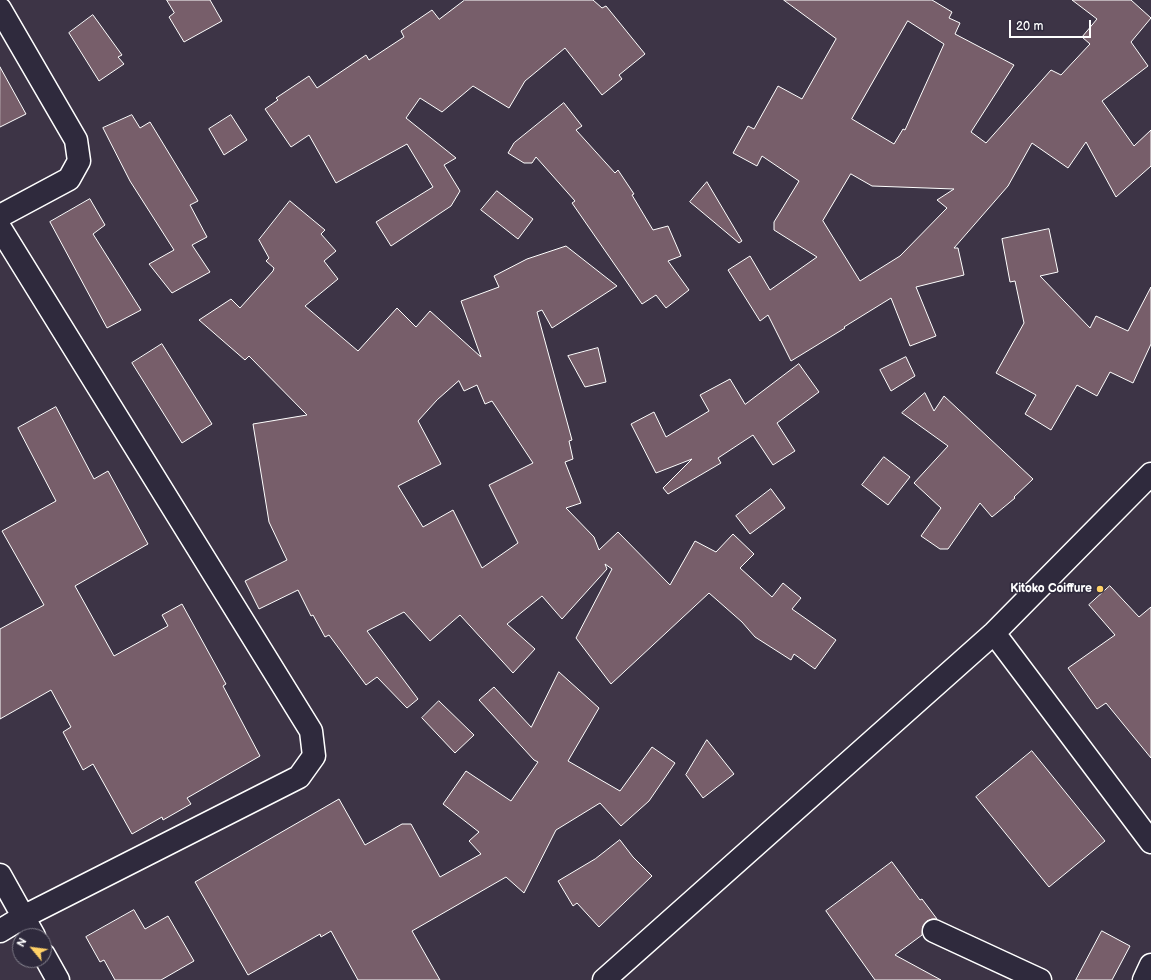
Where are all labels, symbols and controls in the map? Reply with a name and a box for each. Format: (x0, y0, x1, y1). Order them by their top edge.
scale bar (1011, 12, 1093, 38)
text: 20 m (1016, 19, 1043, 34)
place label: Kitoko Coiffure (1010, 582, 1092, 596)
marker: Kitoko Coiffure (1095, 584, 1105, 594)
north arrow (12, 928, 52, 968)
text: N (14, 936, 30, 949)

